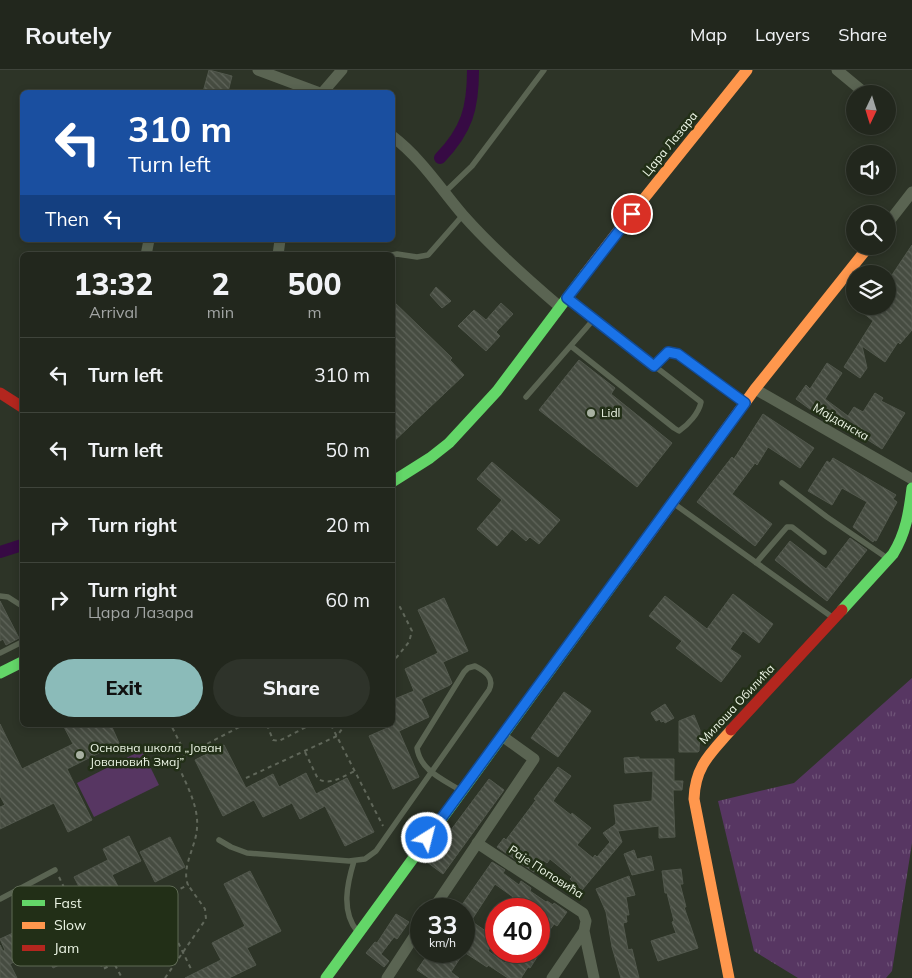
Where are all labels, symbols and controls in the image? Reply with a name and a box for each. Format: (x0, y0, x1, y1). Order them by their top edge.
text: Routely (25, 20, 111, 50)
text: Map (690, 23, 727, 46)
text: Layers (755, 23, 810, 46)
text: Share (838, 23, 887, 46)
north arrow (846, 85, 896, 135)
map controls (846, 85, 896, 315)
text: 310 m (128, 107, 232, 151)
street label: Цара Лазара (639, 108, 700, 179)
icon: left (45, 110, 110, 175)
button: sound (846, 145, 896, 195)
text: Turn left (128, 150, 211, 178)
pin (611, 193, 653, 235)
icon: arrive (618, 200, 646, 228)
icon: left (99, 205, 127, 233)
button: search (846, 205, 896, 255)
text: Then (45, 207, 89, 231)
text: 13:32 (73, 265, 153, 303)
text: 2 (211, 265, 229, 303)
text: 500 (288, 265, 342, 303)
button: layers (846, 265, 896, 315)
text: Arrival (89, 302, 138, 322)
text: min (207, 302, 234, 322)
text: m (307, 302, 322, 322)
icon: left (45, 361, 73, 389)
text: Turn left (88, 363, 163, 387)
text: 310 m (314, 363, 370, 387)
street label: Мајданска (811, 400, 872, 444)
place label: Lidl (601, 405, 620, 420)
marker: Lidl (585, 407, 597, 419)
icon: left (45, 436, 73, 464)
text: Turn left (88, 438, 163, 462)
text: 50 m (326, 438, 370, 462)
icon: right (45, 511, 73, 539)
text: Turn right (88, 513, 177, 537)
text: 20 m (326, 513, 370, 537)
text: Turn right (88, 578, 177, 602)
icon: right (45, 586, 73, 614)
text: 60 m (326, 588, 370, 612)
text: Цара Лазара (88, 602, 194, 622)
button: Exit (45, 659, 203, 717)
button: Share (213, 659, 370, 717)
street label: Милоша Обилића (696, 661, 777, 747)
place label: Основна школа „Јован Јовановић Змај” (90, 740, 222, 769)
marker: Основна школа „Јован Јовановић Змај” (74, 749, 86, 761)
position arrow (400, 811, 452, 863)
street label: Раје Поповића (506, 842, 587, 901)
legend (12, 886, 178, 966)
text: Fast (54, 894, 82, 912)
speed limit sign: 40 (485, 898, 550, 963)
text: 33 (427, 909, 458, 940)
text: Slow (54, 916, 86, 934)
text: km/h (429, 935, 456, 950)
text: Jam (54, 939, 79, 957)

